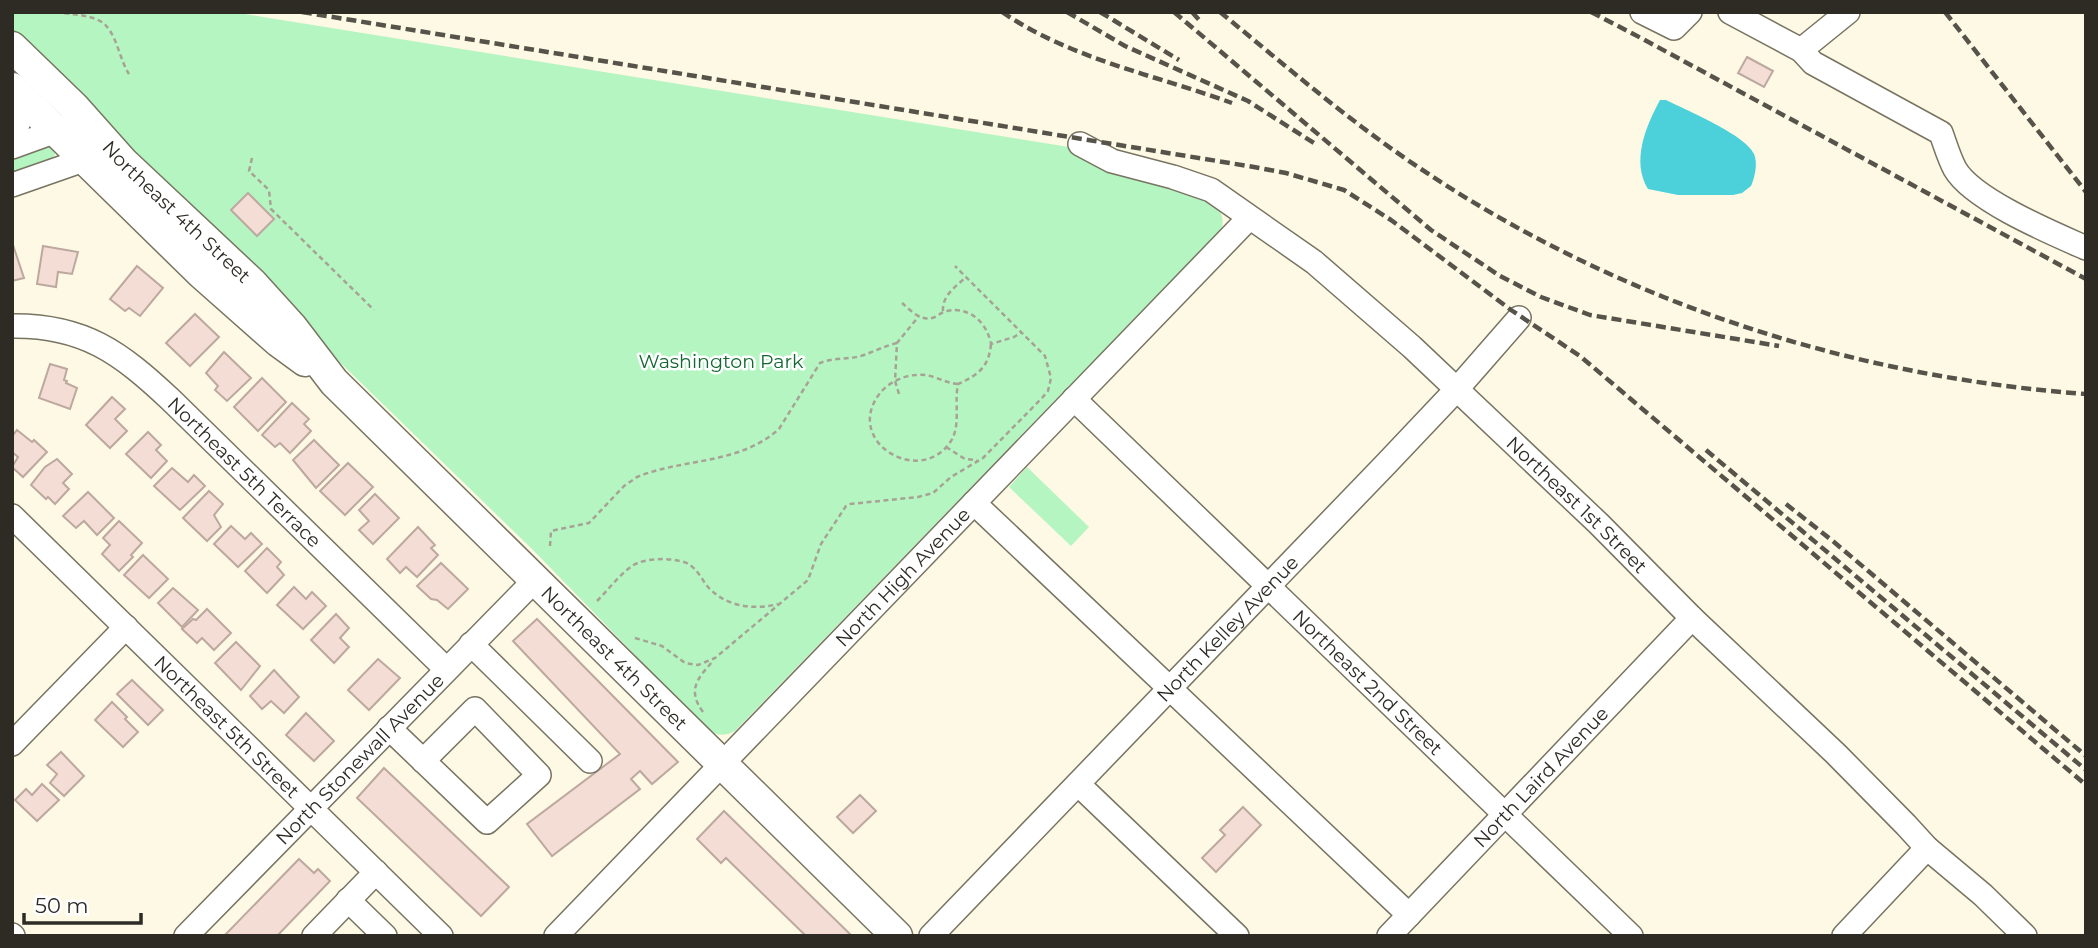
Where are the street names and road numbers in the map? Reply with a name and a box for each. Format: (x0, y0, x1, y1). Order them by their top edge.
street label: Northeast 4th Street (98, 136, 256, 288)
street label: Northeast 5th Terrace (163, 392, 326, 552)
street label: Northeast 1st Street (1502, 431, 1652, 578)
street label: North High Avenue (830, 503, 975, 651)
street label: North Kelley Avenue (1152, 551, 1303, 706)
street label: Northeast 4th Street (537, 581, 693, 735)
street label: Northeast 2nd Street (1288, 605, 1448, 760)
street label: Northeast 5th Street (150, 650, 305, 803)
street label: North Stonewall Avenue (271, 669, 449, 849)
street label: North Laird Avenue (1468, 702, 1613, 852)

